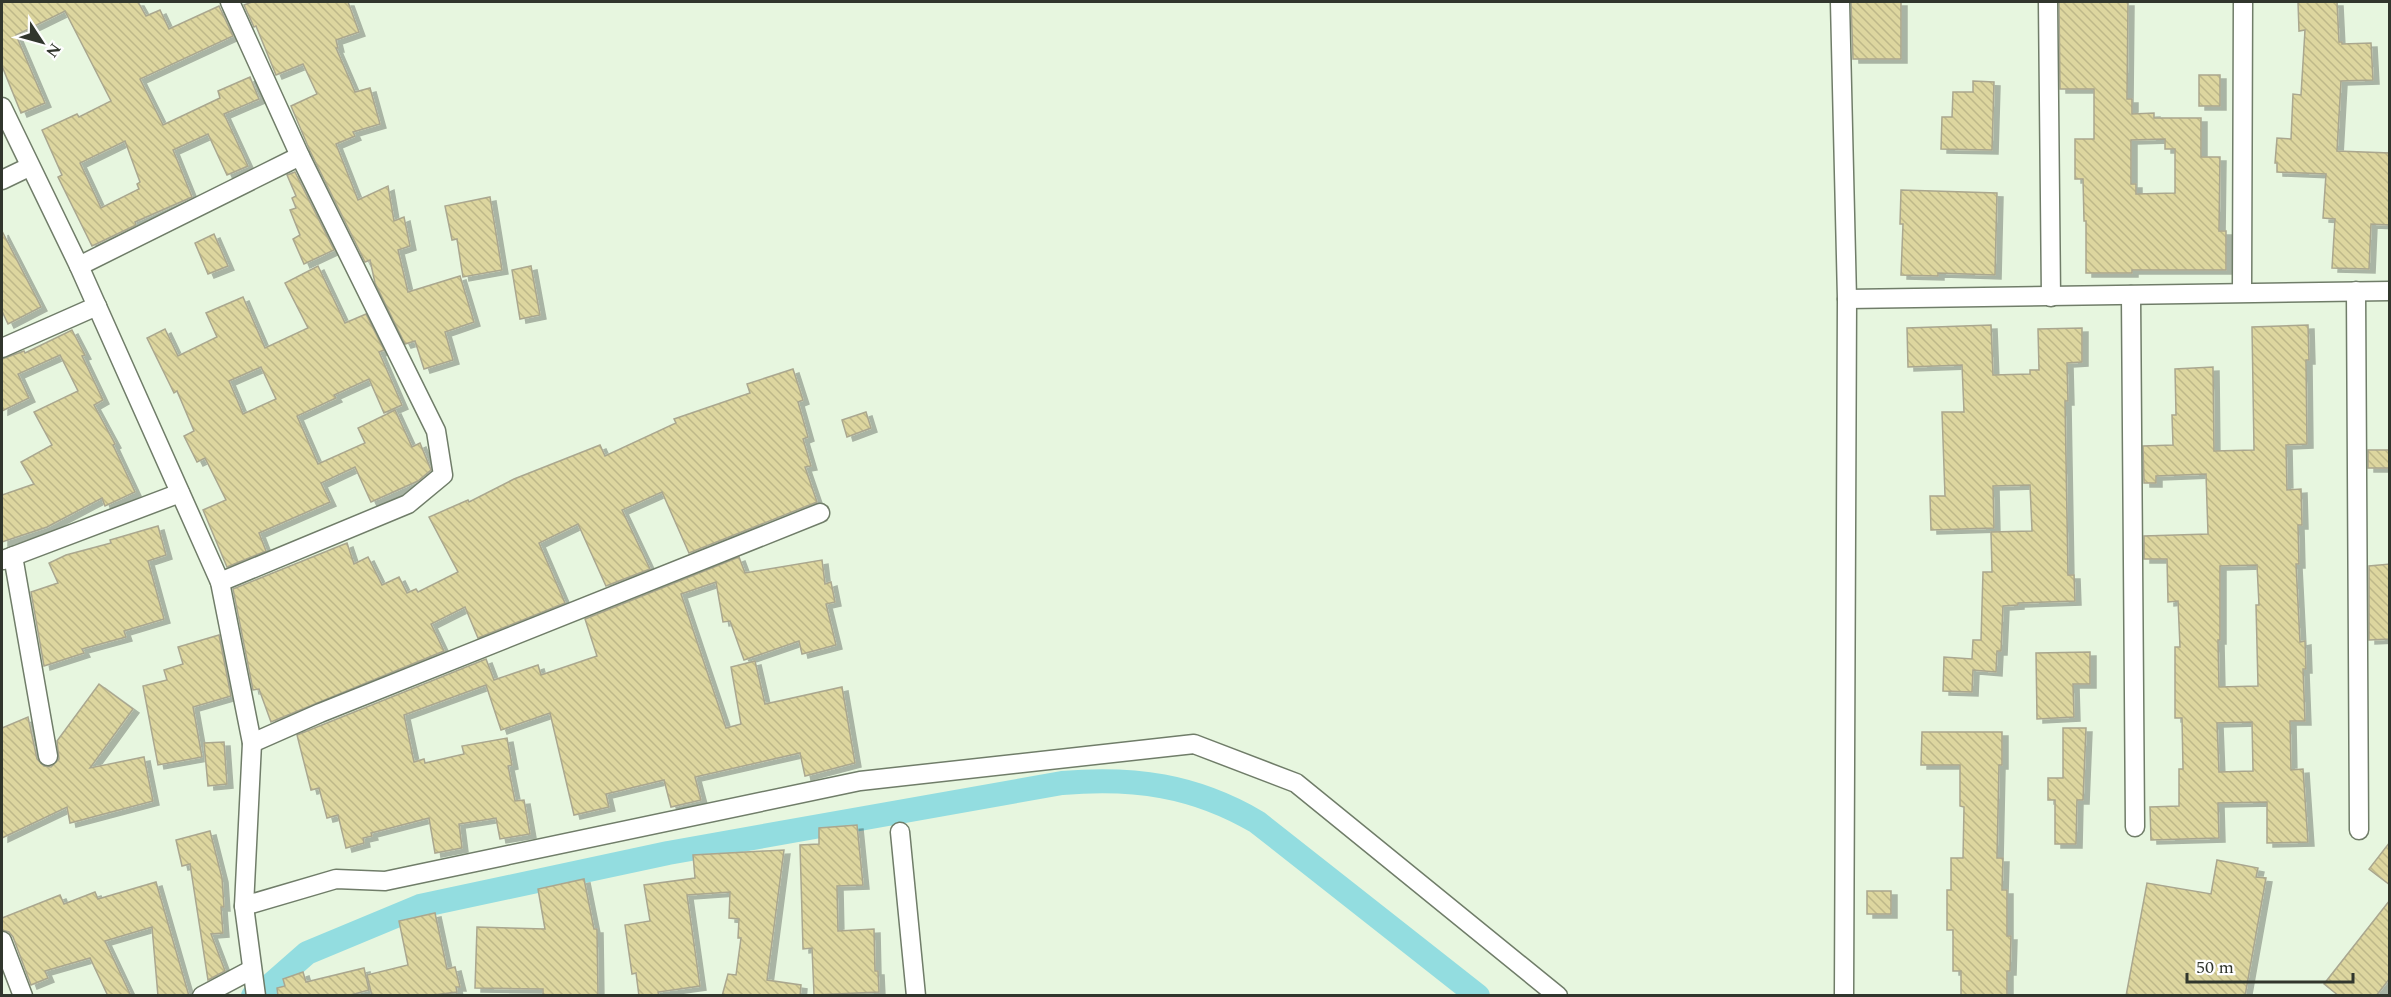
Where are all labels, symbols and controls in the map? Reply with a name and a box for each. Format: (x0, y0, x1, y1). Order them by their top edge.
north arrow (12, 12, 72, 72)
text: N (40, 38, 67, 63)
scale bar (2187, 946, 2354, 984)
text: 50 m (2196, 954, 2234, 981)

